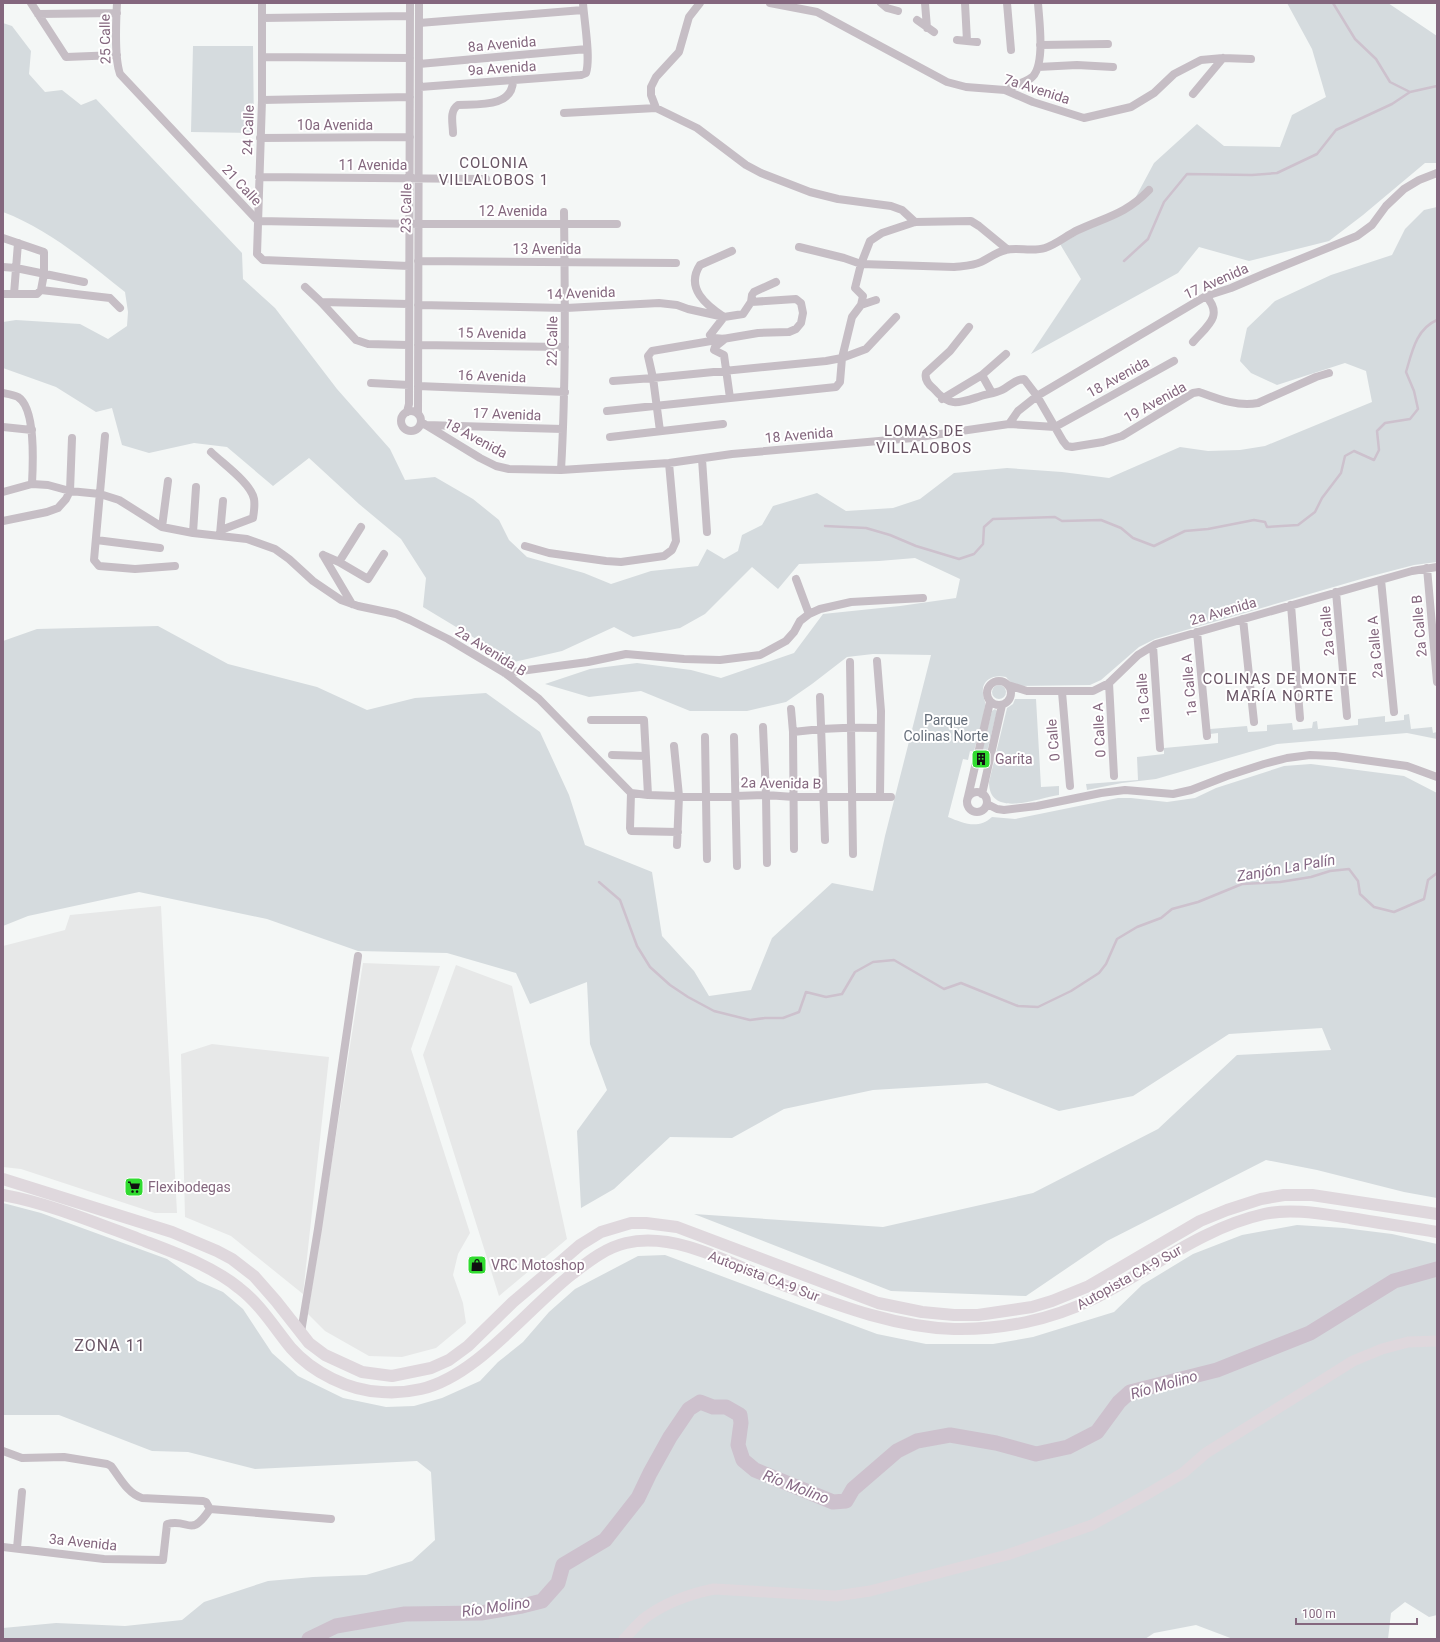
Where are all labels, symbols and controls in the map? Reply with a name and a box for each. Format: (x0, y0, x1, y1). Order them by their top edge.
street label: 25 Calle (97, 14, 113, 64)
street label: 8a Avenida (467, 33, 537, 55)
street label: 9a Avenida (467, 58, 537, 78)
street label: 7a Avenida (1002, 71, 1072, 107)
street label: 24 Calle (239, 105, 257, 155)
street label: 10a Avenida (297, 117, 373, 133)
district label: COLONIA VILLALOBOS 1 (439, 154, 549, 189)
street label: 11 Avenida (339, 157, 407, 173)
street label: 21 Calle (219, 161, 265, 209)
street label: 23 Calle (398, 183, 414, 233)
street label: 12 Avenida (479, 203, 547, 219)
street label: 13 Avenida (513, 241, 581, 257)
street label: 17 Avenida (1181, 260, 1251, 302)
street label: 14 Avenida (546, 284, 616, 302)
street label: 22 Calle (544, 316, 560, 366)
street label: 15 Avenida (457, 324, 527, 342)
street label: 18 Avenida (1084, 353, 1152, 401)
street label: 16 Avenida (457, 367, 527, 385)
street label: 19 Avenida (1121, 378, 1189, 426)
street label: 17 Avenida (472, 405, 542, 423)
street label: 18 Avenida (442, 415, 510, 461)
district label: LOMAS DE VILLALOBOS (876, 422, 972, 457)
street label: 18 Avenida (764, 424, 834, 446)
street label: 2a Avenida (1188, 594, 1258, 628)
street label: 2a Calle B (1408, 594, 1430, 658)
street label: 2a Calle (1317, 605, 1337, 657)
street label: 2a Calle A (1364, 615, 1386, 679)
street label: 2a Avenida B (453, 623, 529, 679)
street label: 1a Calle A (1178, 653, 1200, 717)
district label: COLINAS DE MONTE MARÍA NORTE (1203, 670, 1357, 705)
street label: 1a Calle (1133, 673, 1153, 723)
street label: 0 Calle A (1090, 702, 1108, 758)
park label: Parque Colinas Norte (903, 712, 989, 744)
street label: 0 Calle (1043, 718, 1063, 762)
building icon: Garita (970, 748, 992, 770)
place label: Garita (995, 751, 1033, 767)
street label: 2a Avenida B (741, 774, 821, 792)
water label: Zanjón La Palín (1234, 850, 1337, 886)
supermarket icon: Flexibodegas (123, 1176, 145, 1198)
place label: Flexibodegas (148, 1179, 231, 1195)
street label: Autopista CA-9 Sur (1074, 1241, 1185, 1313)
street label: Autopista CA-9 Sur (706, 1247, 822, 1305)
shop icon: VRC Motoshop (466, 1254, 488, 1276)
place label: VRC Motoshop (491, 1257, 585, 1273)
district label: ZONA 11 (74, 1336, 146, 1355)
water label: Río Molino (1128, 1367, 1200, 1403)
water label: Río Molino (761, 1466, 831, 1508)
street label: 3a Avenida (48, 1530, 118, 1554)
water label: Río Molino (461, 1593, 531, 1621)
scale bar (1296, 1600, 1417, 1626)
text: 100 m (1302, 1607, 1336, 1621)

